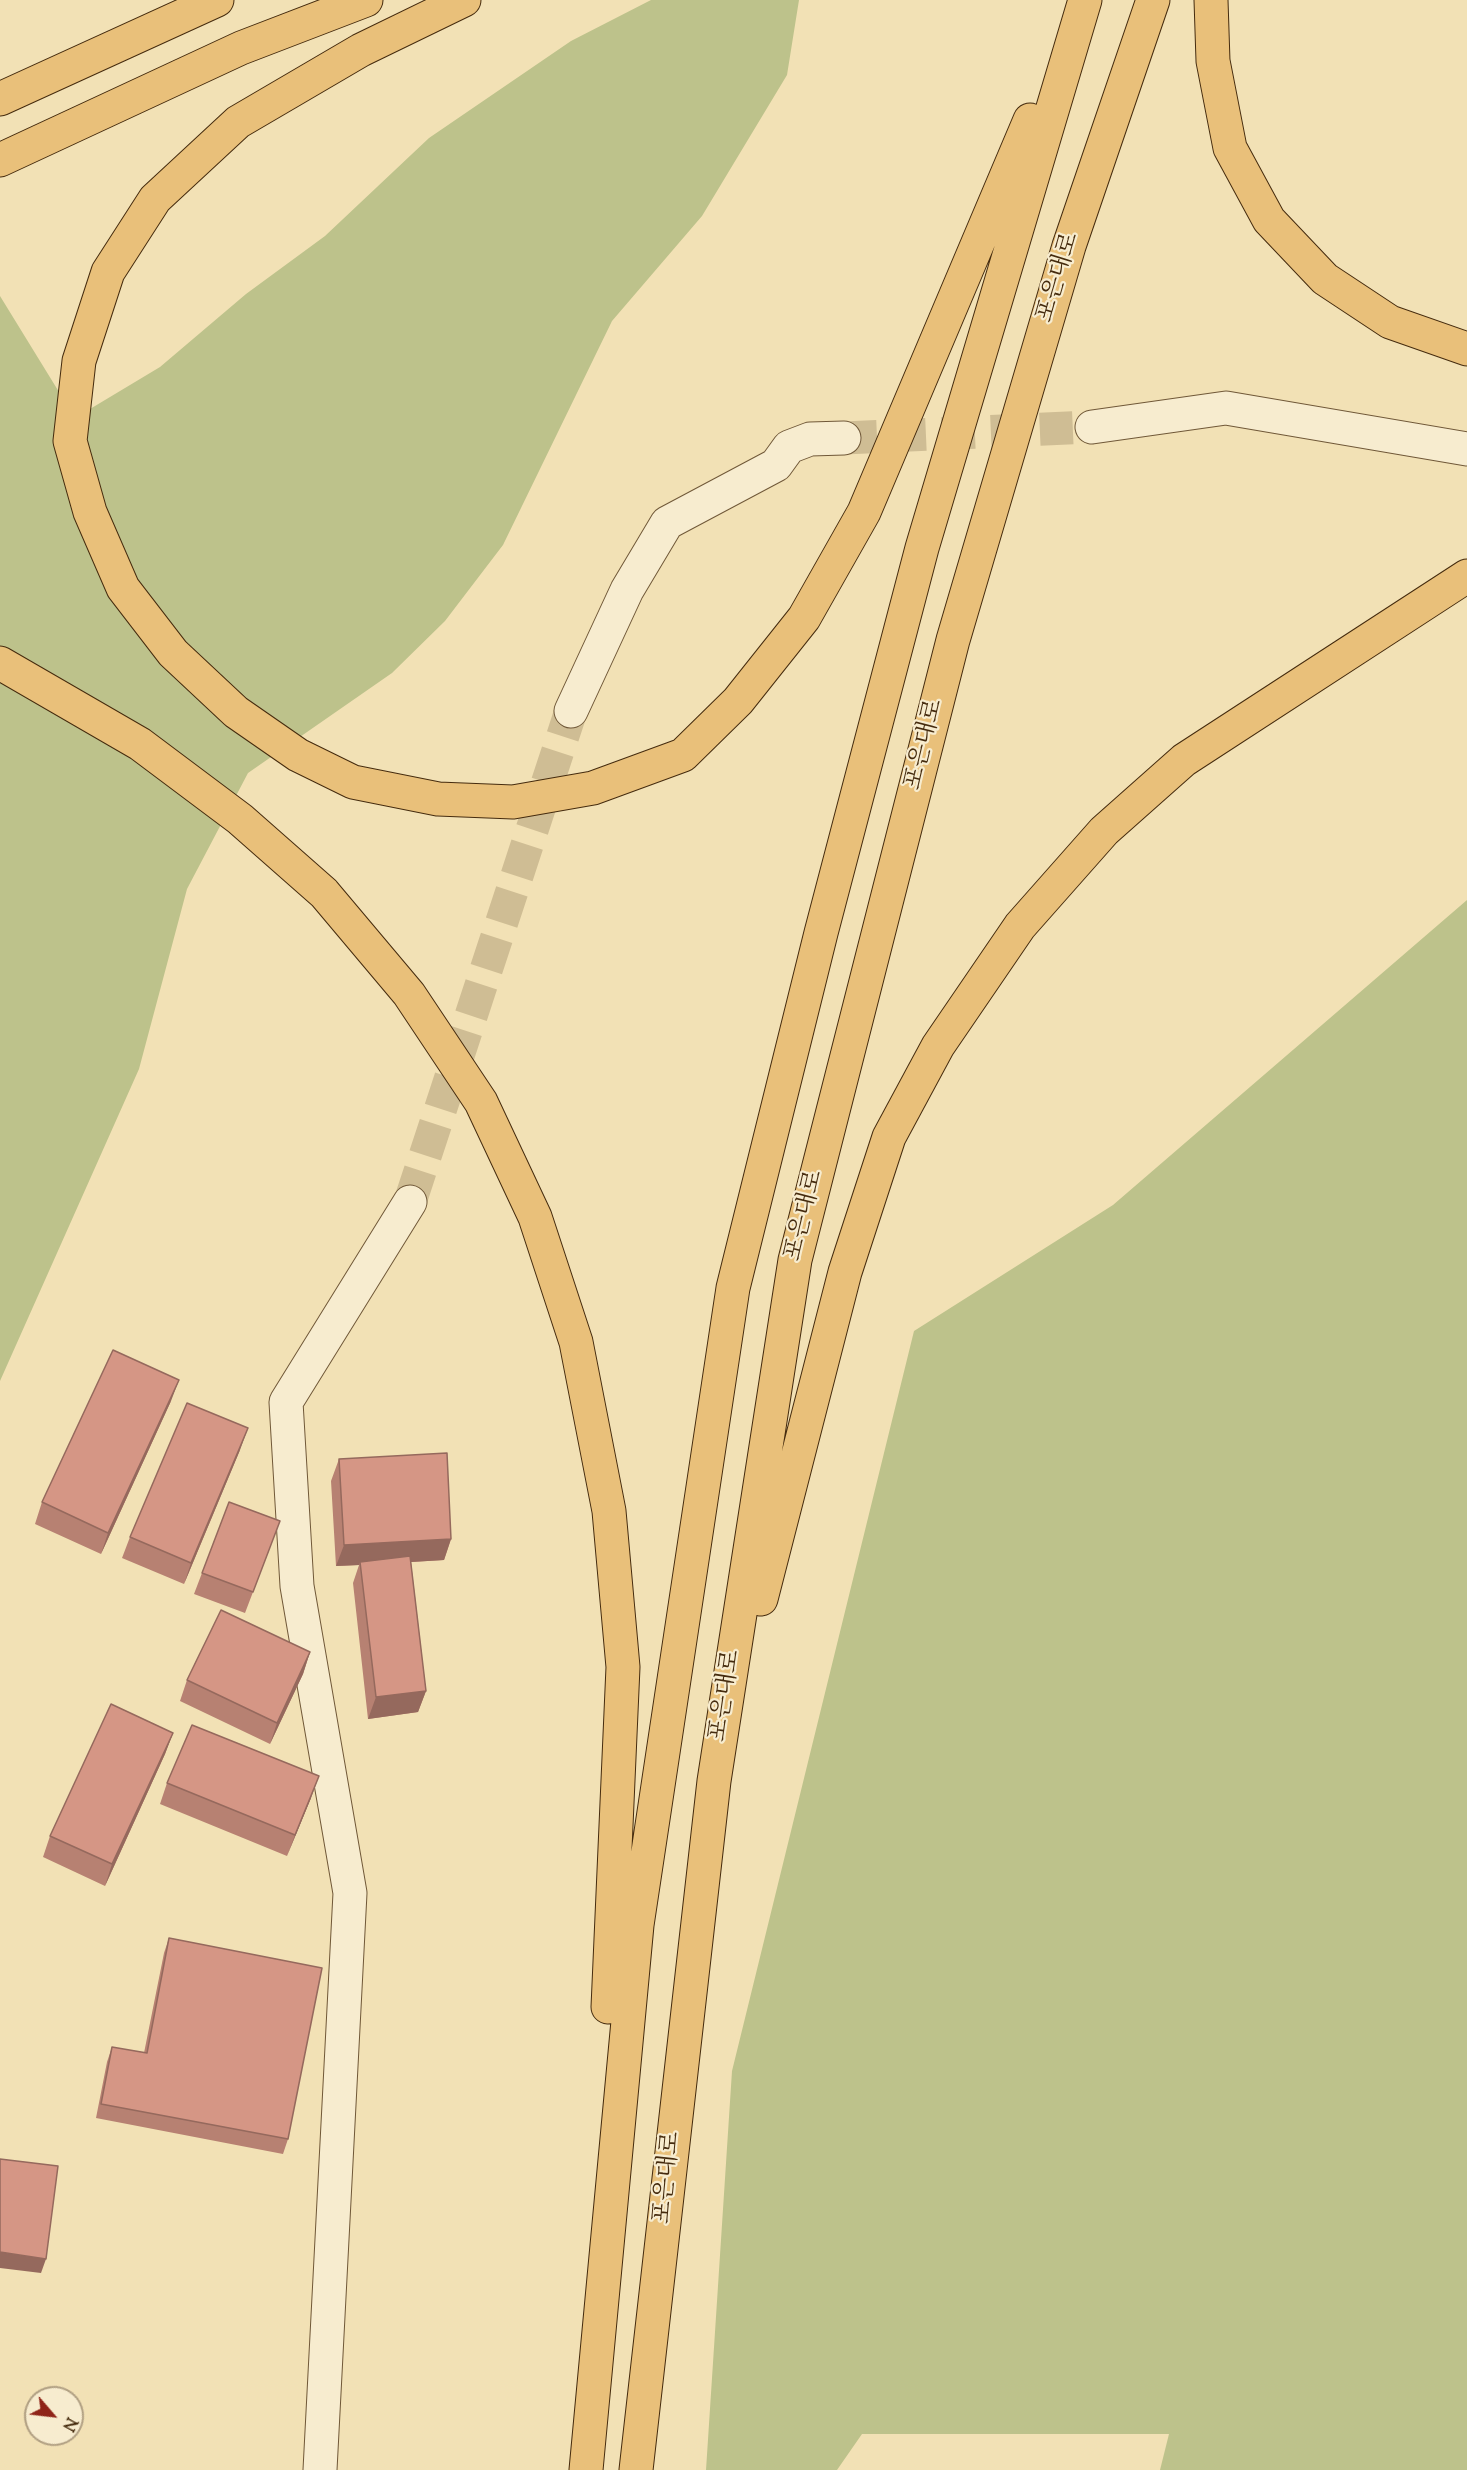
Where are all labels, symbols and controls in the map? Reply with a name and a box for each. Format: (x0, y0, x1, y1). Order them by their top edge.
street label: 포은대로 (1033, 229, 1087, 327)
street label: 포은대로 (901, 697, 951, 793)
street label: 포은대로 (781, 1168, 831, 1264)
street label: 포은대로 (706, 1648, 748, 1744)
street label: 포은대로 (650, 2130, 688, 2226)
north arrow (24, 2386, 84, 2446)
text: N (55, 2413, 82, 2435)

